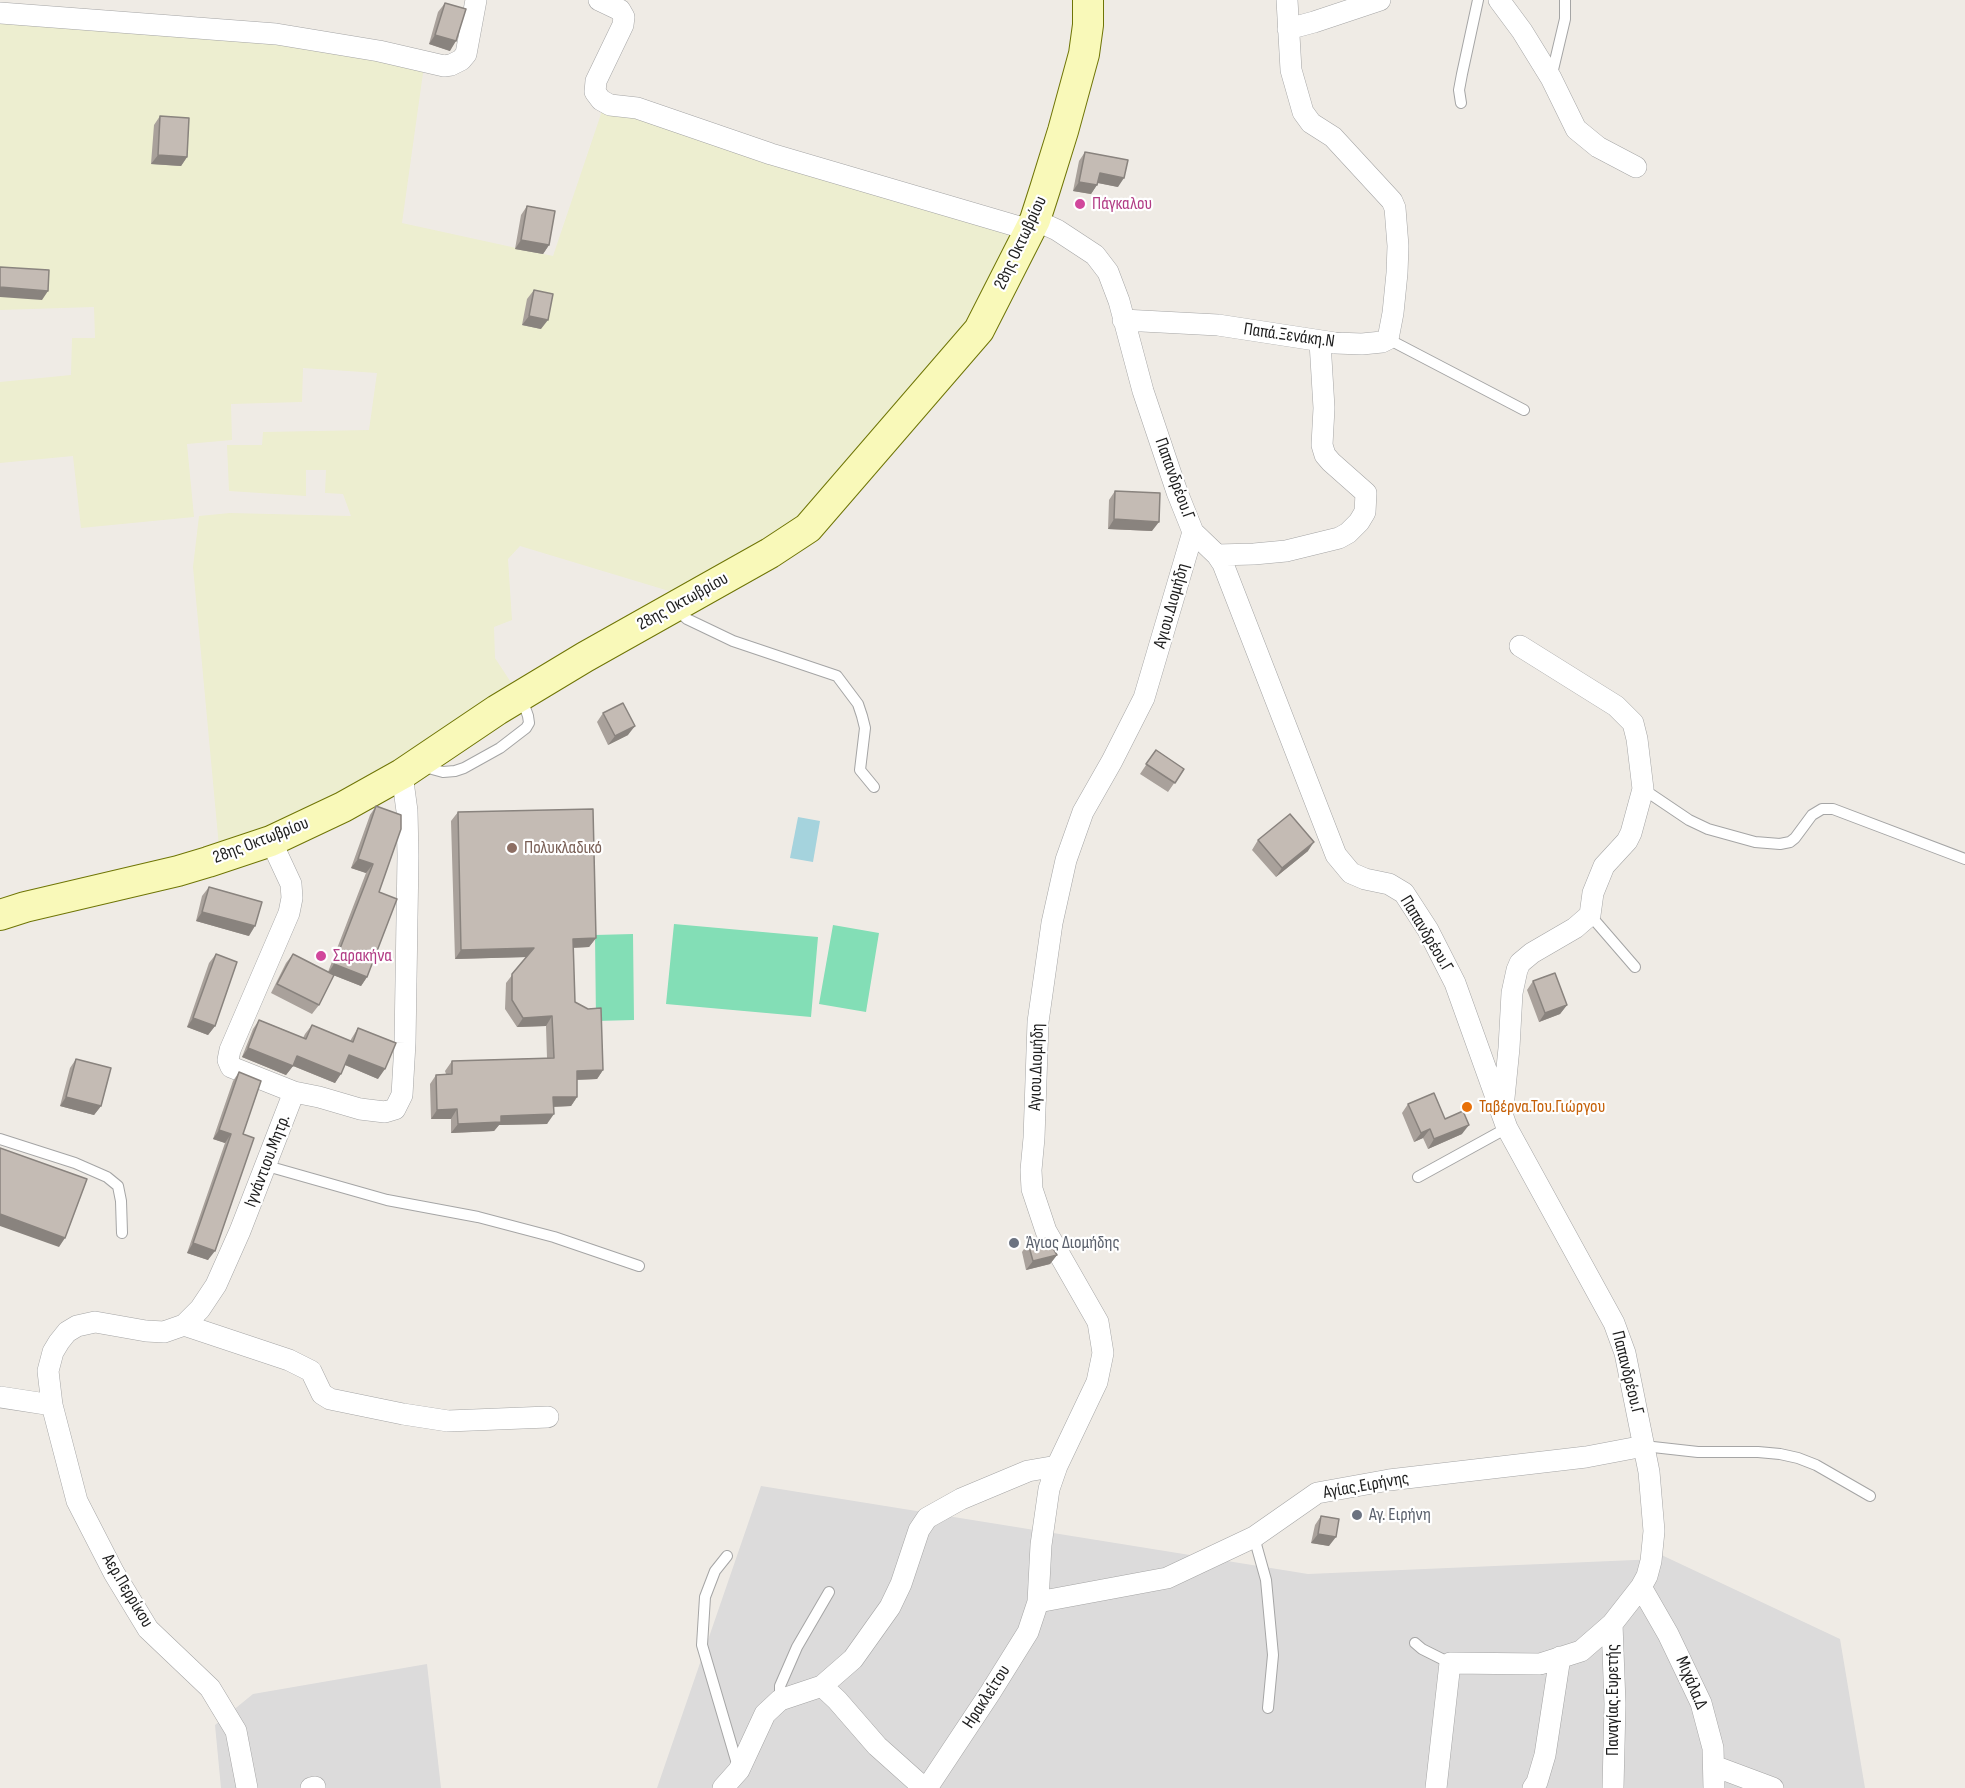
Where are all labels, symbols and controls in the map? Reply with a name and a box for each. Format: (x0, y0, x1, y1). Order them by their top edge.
street label: 28ης Οκτωβρίου (990, 193, 1052, 293)
place label: Πάγκαλου (1092, 193, 1152, 215)
marker: Πάγκαλου (1073, 197, 1087, 211)
street label: Παπά.Ξενάκη.Ν (1242, 319, 1336, 353)
street label: Παπανδρέου.Γ (1149, 435, 1199, 523)
street label: Αγιου.Διομήδη (1150, 561, 1194, 651)
street label: 28ης Οκτωβρίου (634, 568, 732, 636)
street label: 28ης Οκτωβρίου (210, 813, 312, 869)
place label: Πολυκλαδικό (524, 837, 602, 859)
marker: Πολυκλαδικό (505, 841, 519, 855)
street label: Παπανδρέου.Γ (1395, 892, 1457, 976)
place label: Σαρακήνα (333, 945, 392, 967)
marker: Σαρακήνα (314, 949, 328, 963)
street label: Αγιου.Διομήδη (1025, 1023, 1049, 1111)
place label: Ταβέρνα.Του.Γιώργου (1479, 1096, 1605, 1118)
marker: Ταβέρνα.Του.Γιώργου (1460, 1100, 1474, 1114)
street label: Ιγνάντιου.Μητρ. (240, 1112, 296, 1210)
place label: Άγιος Διομήδης (1026, 1232, 1119, 1254)
marker: Άγιος Διομήδης (1007, 1236, 1021, 1250)
street label: Παπανδρέου.Γ (1606, 1329, 1648, 1417)
street label: Αγίας.Ειρήνης (1321, 1468, 1411, 1504)
place label: Αγ. Ειρήνη (1369, 1504, 1431, 1526)
marker: Αγ. Ειρήνη (1350, 1508, 1364, 1522)
street label: Αερ.Περρίκου (97, 1550, 157, 1632)
street label: Παναγίας.Ευρετής (1602, 1644, 1624, 1756)
street label: Μιχάλα.Δ (1670, 1653, 1712, 1713)
street label: Ηρακλείτου (959, 1661, 1015, 1733)

